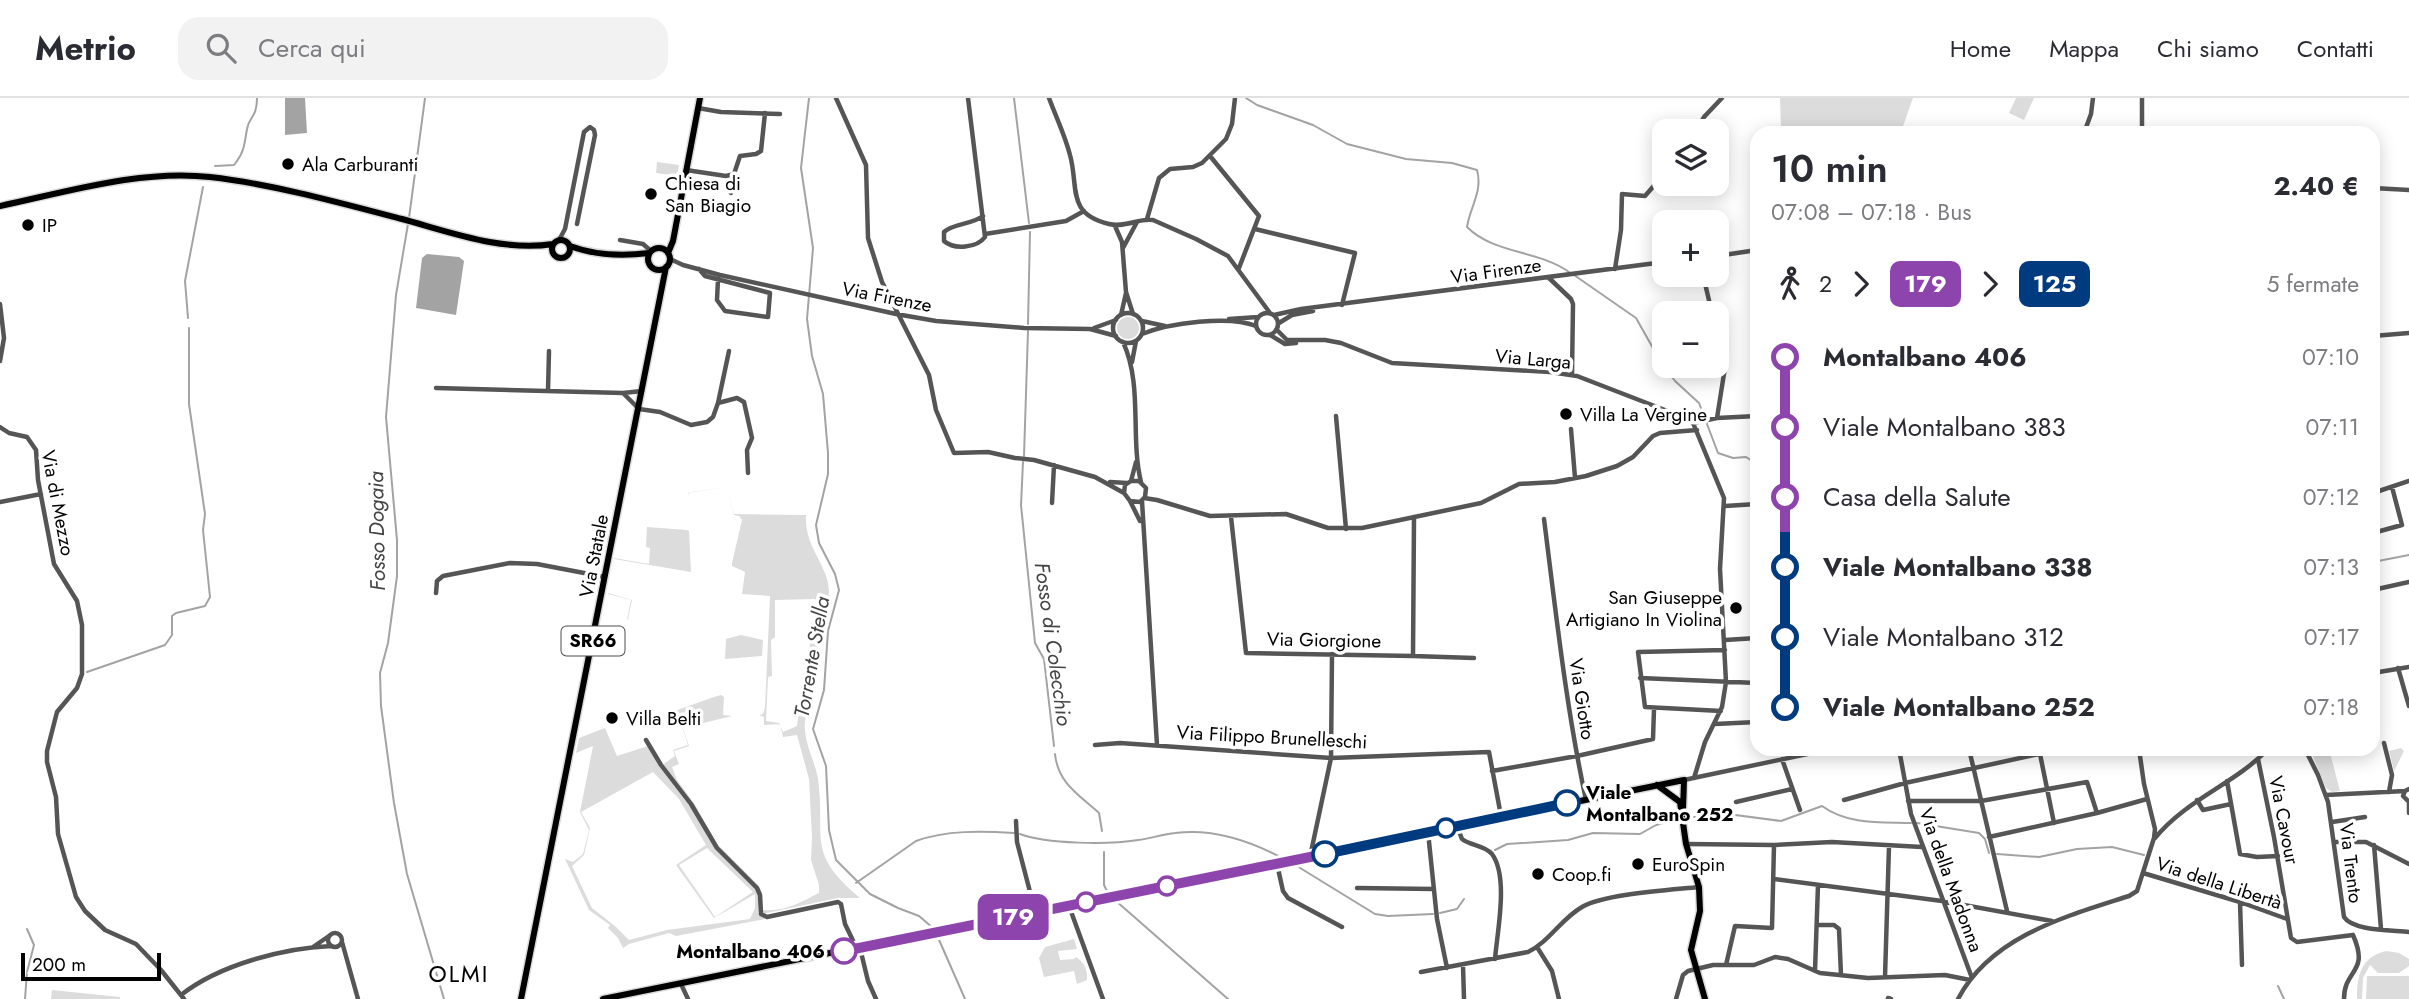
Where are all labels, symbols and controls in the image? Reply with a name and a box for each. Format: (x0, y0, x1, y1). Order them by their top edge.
search box (178, 17, 668, 80)
text: Metrio (35, 25, 136, 72)
icon: search (202, 29, 240, 67)
text: Cerca qui (258, 29, 366, 67)
text: Home (1950, 31, 2011, 66)
text: Mappa (2049, 31, 2119, 66)
text: Chi siamo (2157, 31, 2259, 66)
text: Contatti (2297, 31, 2374, 66)
map controls (1652, 119, 1729, 378)
button: layers (1652, 119, 1729, 196)
text: 10 min (1771, 141, 1888, 196)
place label: Ala Carburanti (302, 151, 418, 178)
marker: Ala Carburanti (280, 156, 296, 172)
text: 2.40 € (2273, 167, 2359, 205)
place label: Chiesa di San Biagio (665, 170, 751, 219)
marker: Chiesa di San Biagio (643, 186, 659, 202)
text: 07:08 – 07:18 · Bus (1771, 195, 1972, 229)
button: + (1652, 210, 1729, 287)
place label: IP (42, 212, 57, 239)
marker: IP (20, 217, 36, 233)
street label: Via Firenze (1449, 251, 1543, 291)
icon: walk (1771, 265, 1809, 303)
icon: forward (1842, 265, 1880, 303)
icon: forward (1971, 265, 2009, 303)
text: 179 (1904, 266, 1947, 301)
text: 125 (2033, 266, 2076, 301)
text: 2 (1819, 267, 1832, 301)
text: 5 fermate (2266, 267, 2359, 301)
street label: Via Firenze (840, 275, 934, 319)
button: − (1652, 301, 1729, 378)
text: Montalbano 406 (1823, 338, 2027, 376)
text: 07:10 (2302, 340, 2359, 374)
street label: Via Larga (1494, 342, 1572, 376)
place label: Villa La Vergine (1580, 401, 1707, 428)
marker: Villa La Vergine (1558, 406, 1574, 422)
text: Viale Montalbano 383 (1823, 408, 2066, 446)
text: 07:11 (2306, 410, 2359, 444)
street label: Via di Mezzo (35, 448, 81, 558)
water label: Fosso Dogaia (361, 471, 393, 591)
text: Casa della Salute (1823, 478, 2011, 516)
text: 07:12 (2303, 480, 2359, 514)
street label: Via Statale (573, 512, 615, 600)
text: Viale Montalbano 338 (1823, 548, 2093, 586)
text: 07:13 (2303, 550, 2359, 584)
water label: Fosso di Colecchio (1027, 560, 1079, 728)
place label: San Giuseppe Artigiano In Violina (1566, 584, 1722, 633)
water label: Torrente Stella (787, 594, 837, 720)
marker: San Giuseppe Artigiano In Violina (1728, 600, 1744, 616)
text: Viale Montalbano 312 (1823, 618, 2064, 656)
text: 07:17 (2304, 620, 2359, 654)
road number: SR66 (562, 626, 624, 656)
street label: Via Giorgione (1267, 626, 1382, 655)
street label: Via Giotto (1562, 656, 1602, 742)
text: Viale Montalbano 252 (1823, 688, 2095, 726)
text: 07:18 (2303, 690, 2359, 724)
place label: Villa Belti (626, 705, 701, 732)
marker: Villa Belti (604, 710, 620, 726)
street label: Via Filippo Brunelleschi (1176, 719, 1368, 755)
street label: Via Cavour (2262, 774, 2306, 867)
place label: Viale Montalbano 252 (1585, 779, 1733, 828)
marker: Viale Montalbano 252 (1554, 790, 1580, 816)
street label: Via della Madonna (1912, 804, 1990, 956)
unlabelled marker (1436, 818, 1456, 838)
street label: Via Trento (2333, 821, 2369, 905)
unlabelled marker (1312, 841, 1338, 867)
street label: Via della Libertà (2153, 850, 2285, 916)
place label: EuroSpin (1652, 851, 1725, 878)
marker: EuroSpin (1630, 856, 1646, 872)
place label: Coop.fi (1552, 861, 1612, 888)
marker: Coop.fi (1530, 866, 1546, 882)
unlabelled marker (1157, 876, 1177, 896)
unlabelled marker (1076, 892, 1096, 912)
line badge: 179 (973, 894, 1053, 940)
text: 179 (992, 899, 1034, 934)
place label: Montalbano 406 (676, 938, 825, 965)
marker: Montalbano 406 (831, 938, 857, 964)
scale bar (21, 950, 161, 982)
text: 200 m (32, 951, 86, 978)
district label: OLMI (429, 957, 489, 991)

